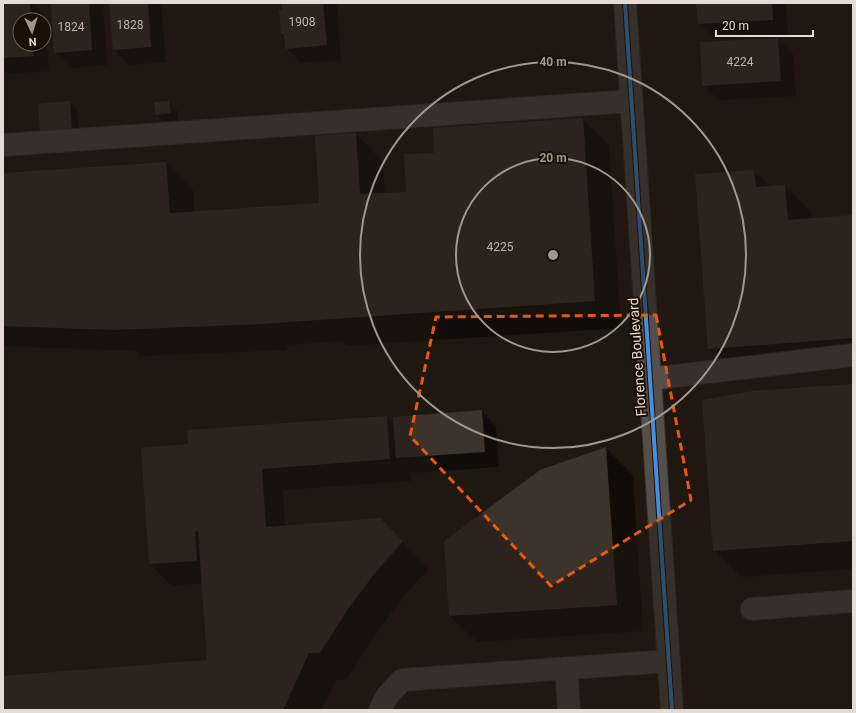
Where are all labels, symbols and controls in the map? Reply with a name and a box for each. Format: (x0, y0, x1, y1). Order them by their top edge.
north arrow (12, 12, 52, 52)
scale bar (716, 12, 813, 38)
house number: 1908 (289, 15, 316, 29)
house number: 1828 (117, 18, 144, 32)
text: 20 m (722, 19, 749, 33)
house number: 1824 (58, 20, 85, 34)
text: N (28, 35, 37, 48)
text: 40 m (539, 55, 567, 69)
house number: 4224 (727, 55, 754, 69)
text: 20 m (539, 151, 567, 165)
house number: 4225 (487, 240, 514, 254)
centre of rings (546, 248, 560, 262)
street label: Florence Boulevard (625, 297, 649, 417)

